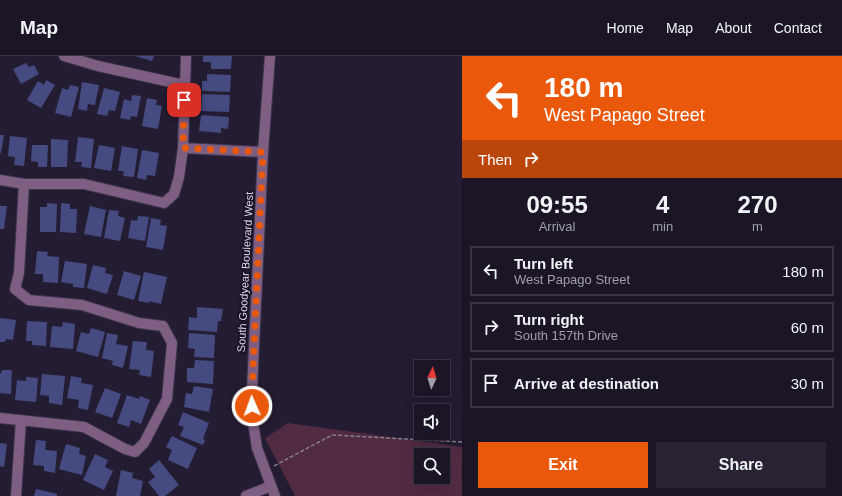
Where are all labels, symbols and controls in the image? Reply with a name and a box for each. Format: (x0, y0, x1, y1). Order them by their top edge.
text: Map (20, 17, 58, 38)
text: Home (607, 20, 644, 36)
text: Map (666, 20, 693, 36)
text: About (715, 20, 752, 36)
text: Contact (774, 20, 822, 36)
icon: left (478, 72, 530, 124)
text: 180 m (544, 72, 623, 103)
pin (167, 83, 201, 117)
icon: arrive (173, 89, 195, 111)
text: West Papago Street (544, 105, 705, 125)
icon: right (520, 148, 542, 170)
text: Then (478, 151, 512, 168)
street label: South Goodyear Boulevard West (235, 191, 255, 353)
text: 09:55 (526, 191, 588, 218)
text: 4 (656, 191, 669, 218)
text: 270 (738, 191, 778, 218)
text: Arrival (539, 219, 576, 234)
text: min (652, 219, 673, 234)
text: m (752, 219, 763, 234)
text: Turn left (514, 255, 573, 272)
icon: left (480, 260, 502, 282)
text: 180 m (782, 263, 824, 280)
text: West Papago Street (514, 272, 630, 287)
text: Turn right (514, 311, 584, 328)
icon: right (480, 316, 502, 338)
text: 60 m (791, 319, 824, 336)
text: South 157th Drive (514, 328, 618, 343)
north arrow (414, 360, 450, 396)
map controls (414, 360, 450, 484)
icon: arrive (480, 372, 502, 394)
text: Arrive at destination (514, 375, 659, 392)
text: 30 m (791, 375, 824, 392)
position arrow (231, 385, 273, 427)
button: sound (414, 404, 450, 440)
button: Exit (478, 442, 648, 488)
button: Share (656, 442, 826, 488)
button: search (414, 448, 450, 484)

